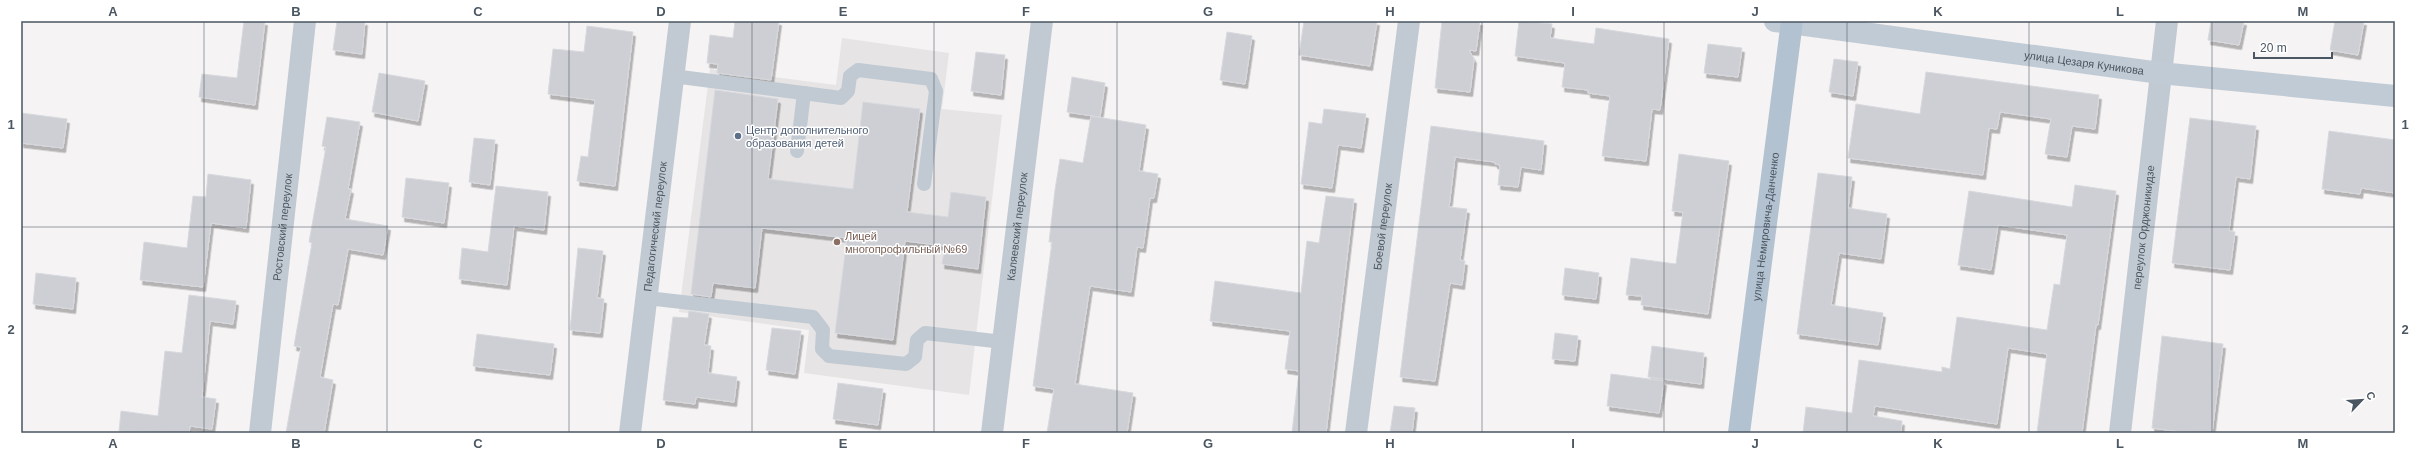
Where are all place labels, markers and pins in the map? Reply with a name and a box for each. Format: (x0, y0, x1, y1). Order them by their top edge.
place label: Центр дополнительного образования детей (746, 124, 868, 149)
marker: Центр дополнительного образования детей (733, 131, 743, 141)
place label: Лицей многопрофильный №69 (845, 230, 967, 255)
marker: Лицей многопрофильный №69 (832, 237, 842, 247)

